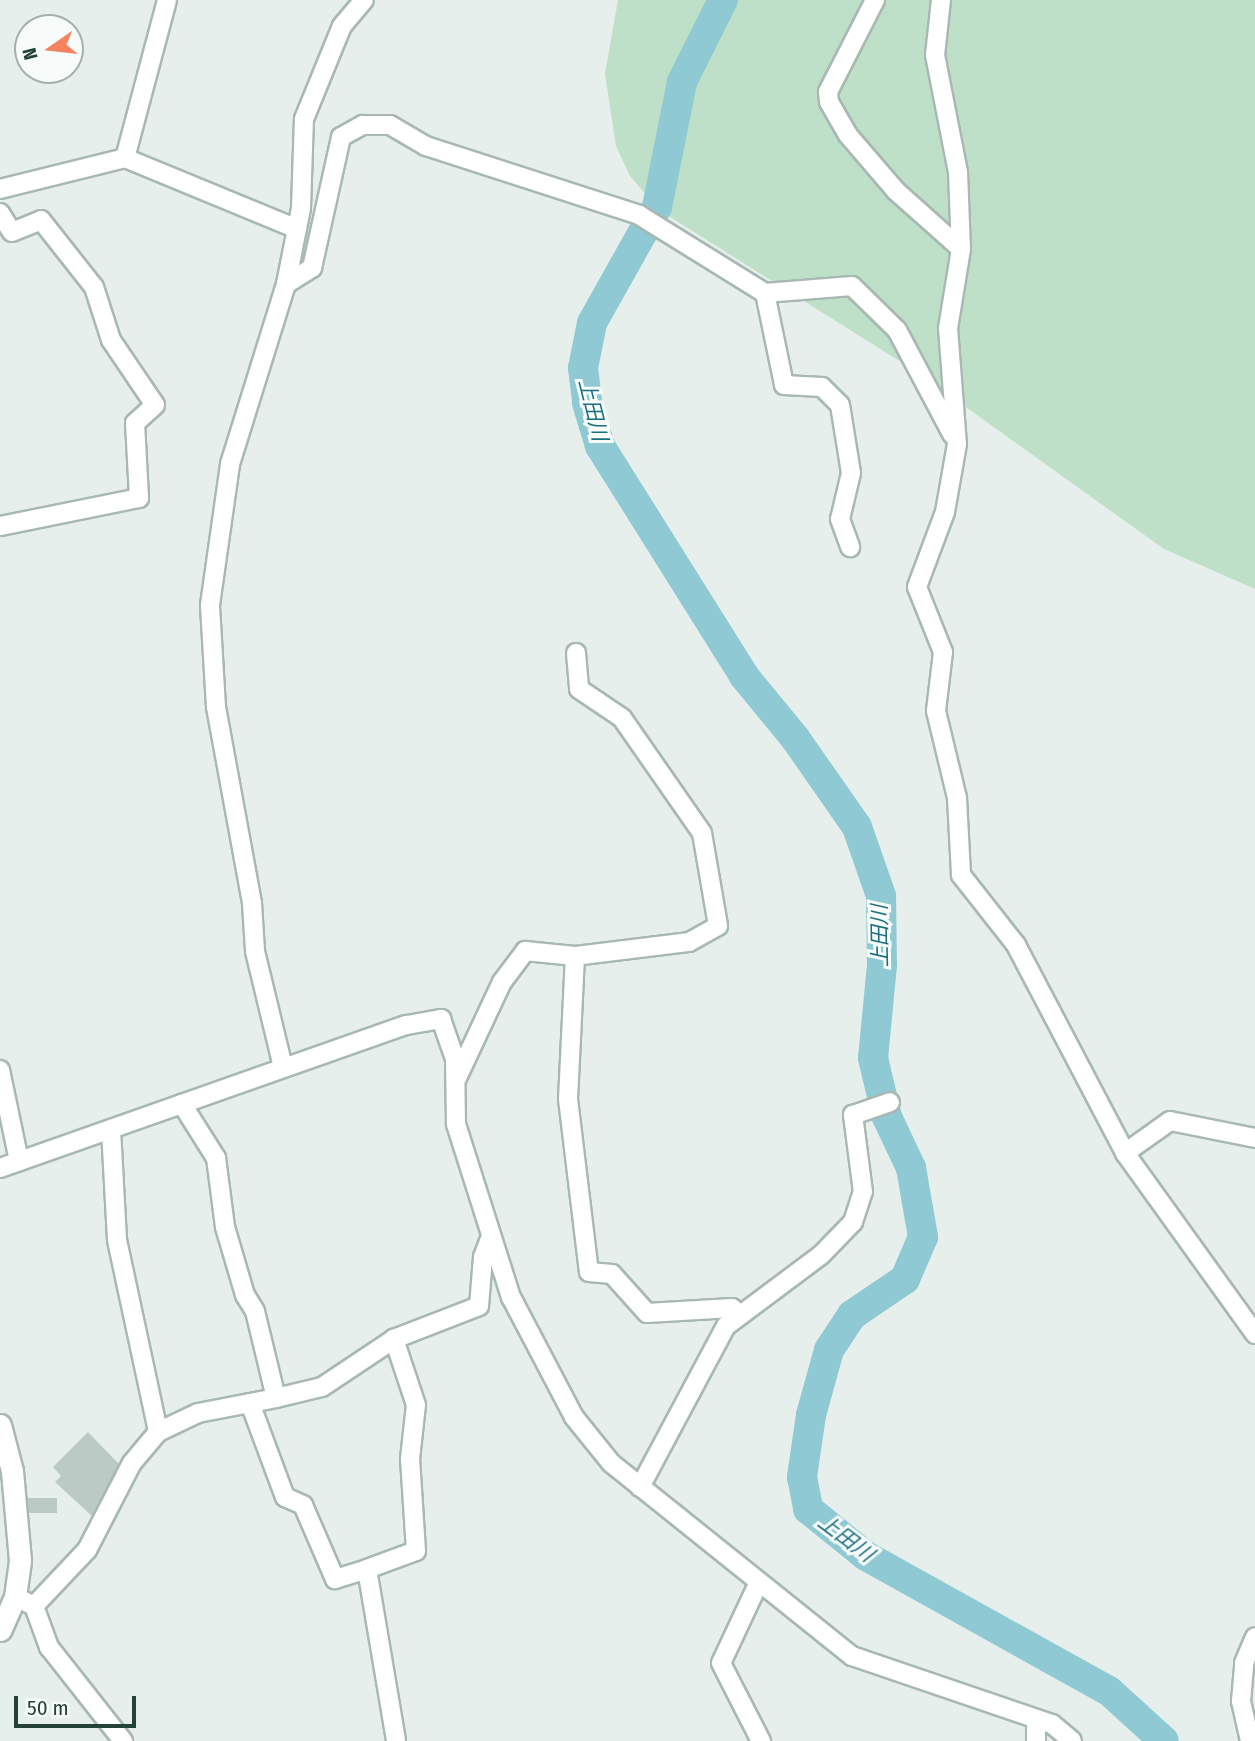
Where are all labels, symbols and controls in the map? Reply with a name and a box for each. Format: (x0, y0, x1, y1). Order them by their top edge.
north arrow (14, 14, 84, 84)
text: N (18, 45, 43, 62)
water label: 上田川 (573, 376, 613, 444)
water label: 上田川 (867, 904, 893, 968)
water label: 上田川 (813, 1509, 879, 1567)
scale bar (18, 1682, 140, 1726)
text: 50 m (27, 1695, 69, 1721)

